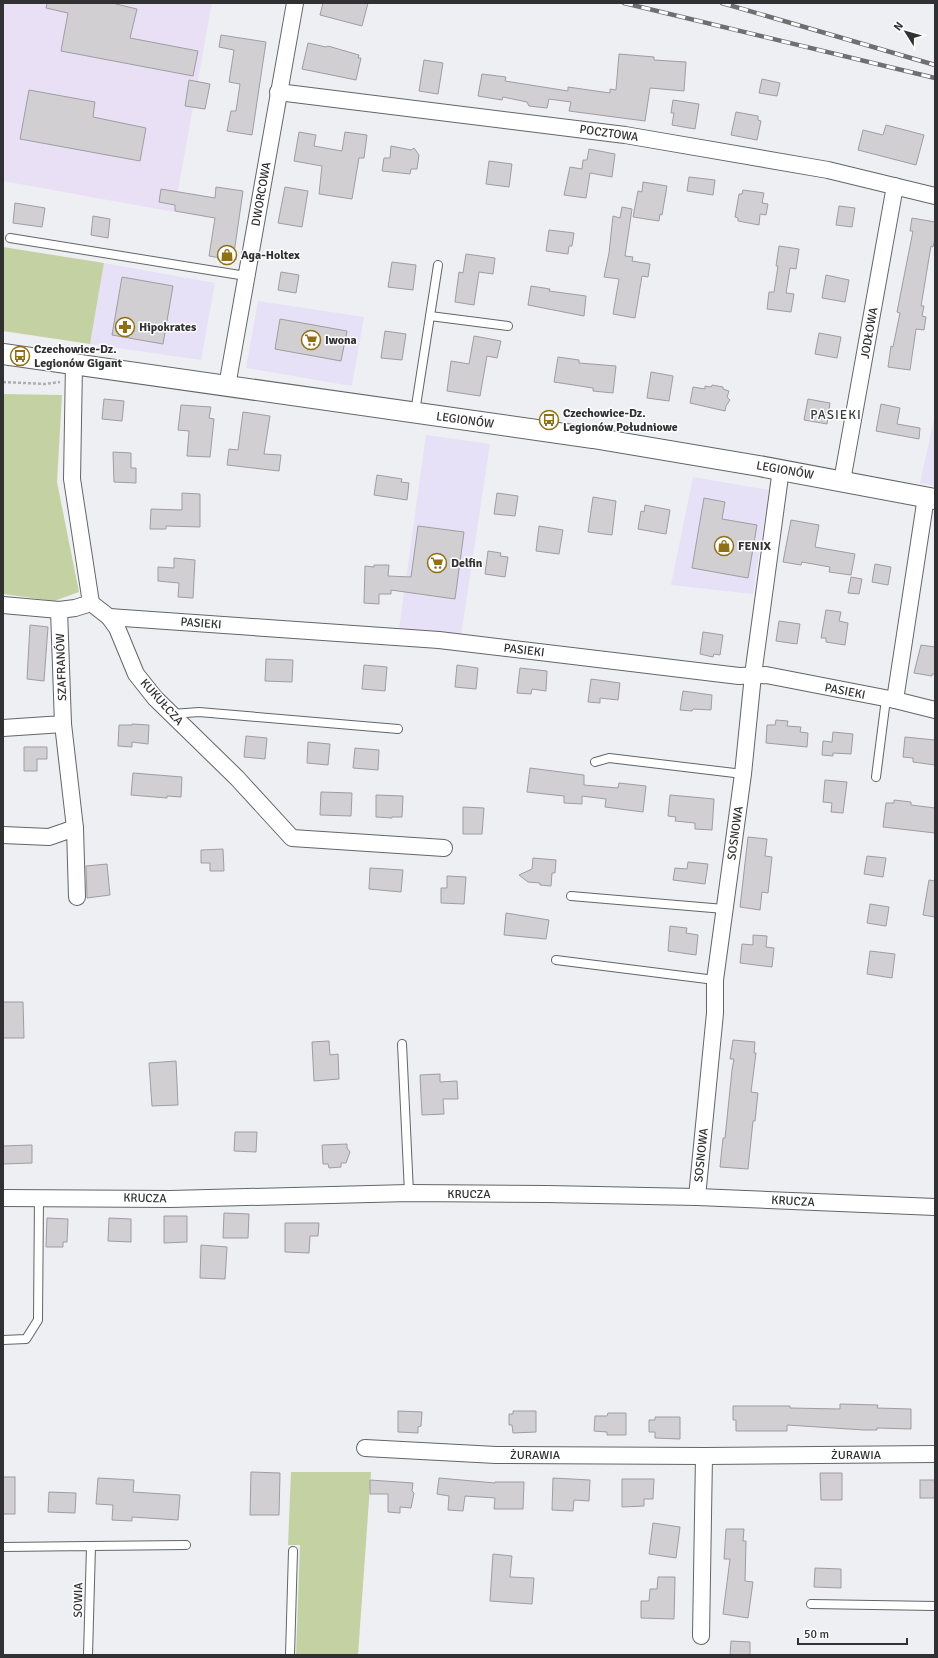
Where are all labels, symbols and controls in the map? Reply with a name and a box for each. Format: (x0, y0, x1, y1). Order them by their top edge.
north arrow (886, 12, 926, 52)
text: N (891, 19, 906, 33)
street label: POCZTOWA (579, 122, 640, 145)
street label: DWORCOWA (248, 160, 275, 227)
shop icon: Aga-Holtex (216, 244, 238, 266)
place label: Aga-Holtex (241, 248, 300, 263)
street label: JODŁOWA (858, 306, 882, 360)
pharmacy icon: Hipokrates (114, 316, 136, 338)
place label: Hipokrates (139, 320, 197, 335)
supermarket icon: Iwona (300, 329, 322, 351)
place label: Iwona (325, 333, 357, 348)
place label: Czechowice-Dz. Legionów Gigant (34, 342, 122, 371)
bus stop icon: Czechowice-Dz. Legionów Gigant (9, 345, 31, 367)
place label: Czechowice-Dz. Legionów Południowe (563, 406, 678, 435)
district label: PASIEKI (810, 407, 862, 423)
street label: LEGIONÓW (435, 409, 495, 432)
bus stop icon: Czechowice-Dz. Legionów Południowe (538, 409, 560, 431)
street label: LEGIONÓW (755, 458, 815, 483)
shop icon: FENIX (713, 535, 735, 557)
place label: FENIX (738, 539, 771, 554)
supermarket icon: Delfin (426, 552, 448, 574)
place label: Delfin (451, 556, 483, 571)
street label: PASIEKI (180, 615, 222, 632)
street label: SZAFRANÓW (53, 633, 70, 701)
street label: PASIEKI (503, 641, 545, 660)
street label: KUKUŁCZA (137, 676, 187, 729)
street label: PASIEKI (823, 680, 866, 703)
street label: SOSNOWA (724, 804, 747, 861)
street label: SOSNOWA (691, 1127, 712, 1183)
street label: KRUCZA (447, 1187, 491, 1202)
street label: KRUCZA (123, 1191, 167, 1206)
street label: KRUCZA (771, 1193, 816, 1210)
street label: ŻURAWIA (510, 1448, 561, 1463)
street label: ŻURAWIA (831, 1448, 882, 1463)
street label: SOWIA (71, 1581, 86, 1618)
scale bar (798, 1620, 907, 1646)
text: 50 m (804, 1627, 829, 1642)

